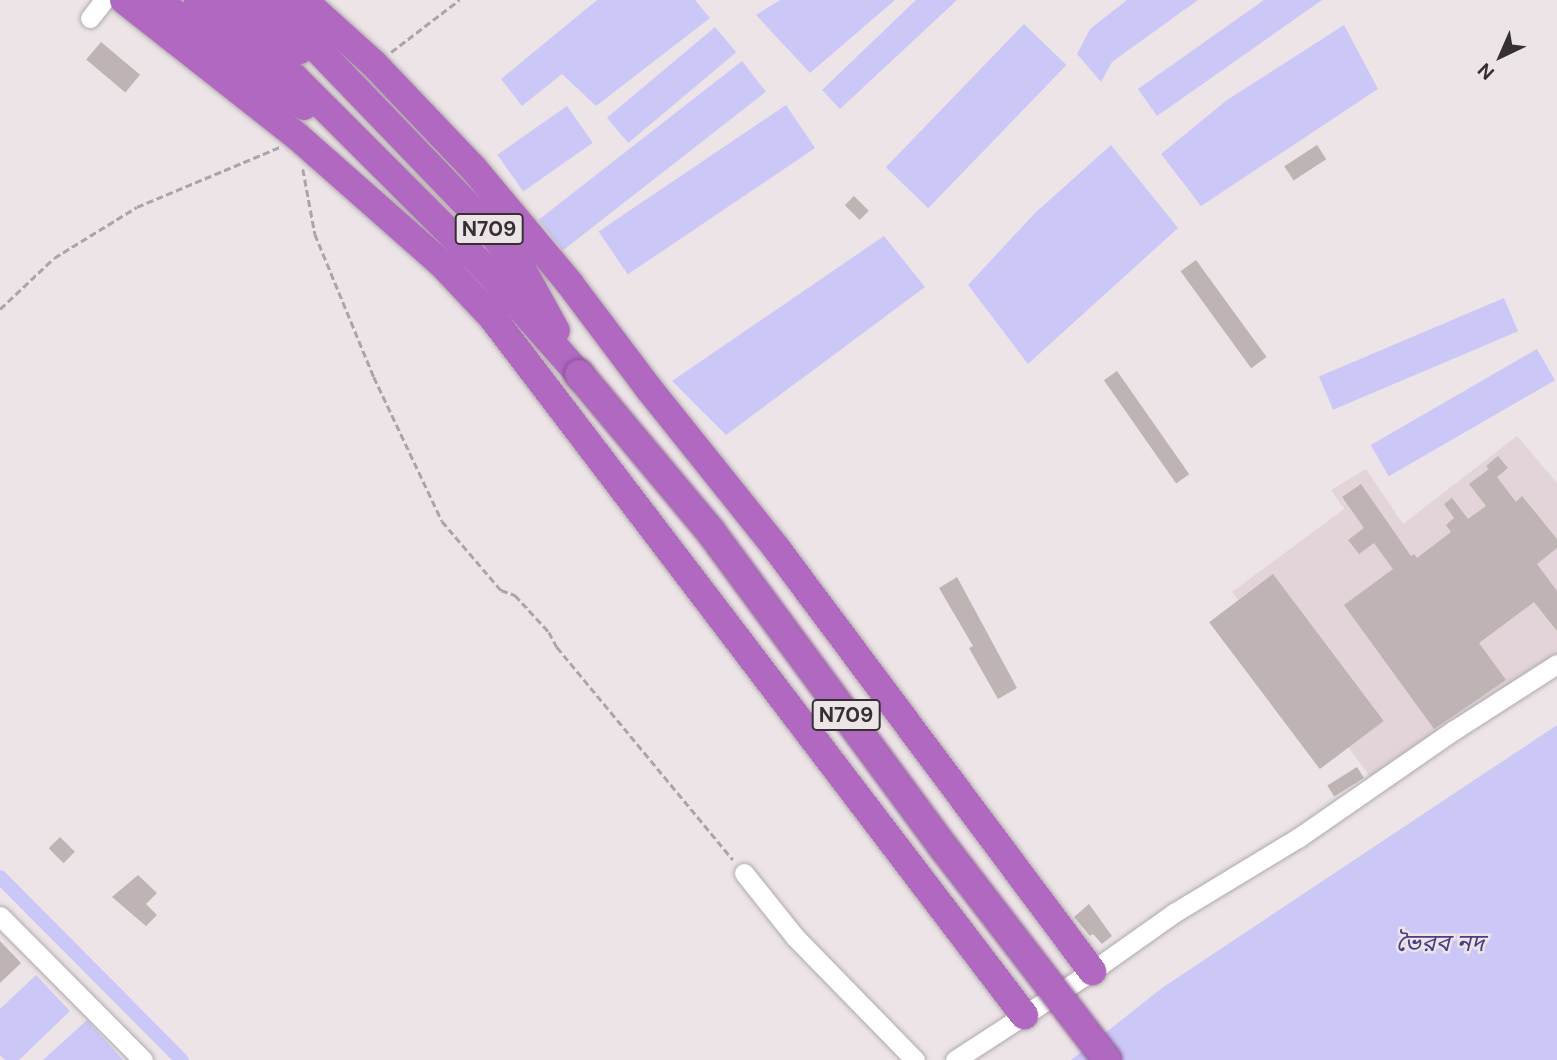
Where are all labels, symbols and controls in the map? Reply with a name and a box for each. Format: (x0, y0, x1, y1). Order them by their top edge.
north arrow (1466, 21, 1536, 91)
text: N (1472, 58, 1500, 85)
road number: N709 (454, 212, 524, 246)
road number: N709 (811, 698, 881, 732)
water label: ভৈরব নদ (1396, 929, 1484, 957)

